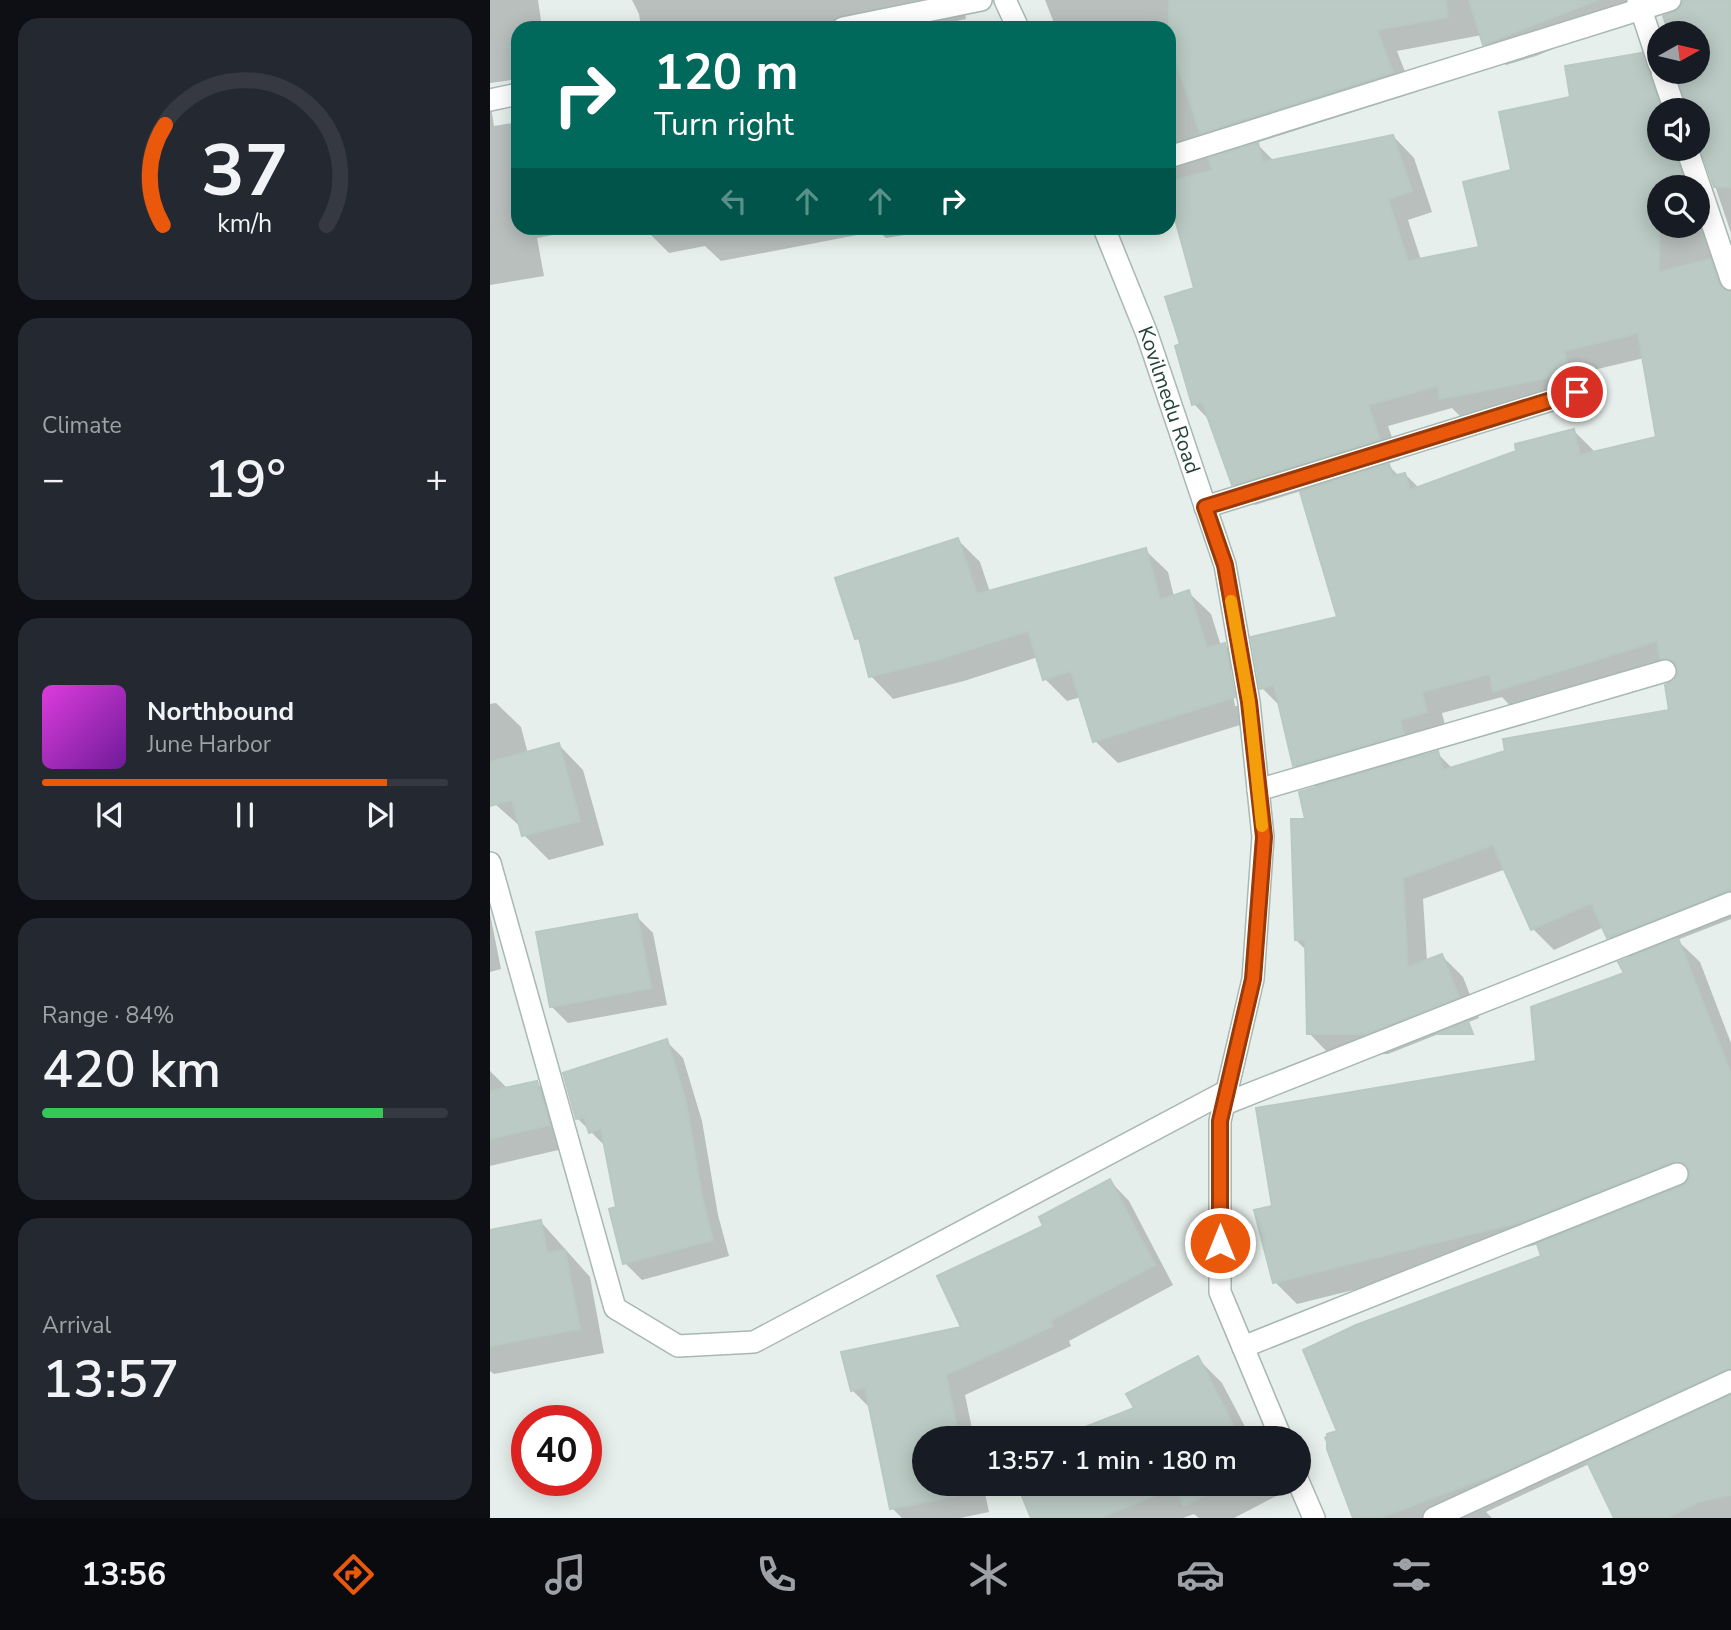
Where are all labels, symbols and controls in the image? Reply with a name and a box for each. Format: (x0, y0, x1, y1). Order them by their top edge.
north arrow (1647, 21, 1710, 84)
map controls (1647, 21, 1710, 238)
text: 120 m (654, 39, 798, 106)
icon: right (539, 49, 630, 140)
button: sound (1647, 98, 1710, 161)
text: Turn right (654, 103, 794, 146)
text: 37 (201, 121, 289, 221)
button: search (1647, 175, 1710, 238)
icon: left (715, 182, 753, 220)
icon: ahead (788, 182, 826, 220)
icon: ahead (861, 182, 899, 220)
icon: right (934, 182, 972, 220)
text: km/h (217, 207, 273, 241)
street label: Kovilmedu Road (1131, 322, 1207, 477)
pin (1547, 362, 1607, 422)
icon: arrive (1558, 373, 1596, 411)
text: Climate (42, 410, 122, 441)
text: 19° (204, 444, 286, 515)
text: − (42, 454, 65, 505)
text: + (425, 454, 448, 505)
text: Northbound (147, 694, 294, 729)
text: June Harbor (147, 729, 271, 760)
icon: previous (91, 796, 129, 834)
icon: pause (226, 796, 264, 834)
icon: next (361, 796, 399, 834)
text: Range · 84% (42, 1000, 174, 1031)
text: 420 km (42, 1034, 221, 1105)
position arrow (1183, 1206, 1257, 1280)
text: Arrival (42, 1310, 111, 1341)
text: 13:57 (42, 1344, 179, 1415)
speed limit sign: 40 (511, 1405, 602, 1496)
text: 13:57 · 1 min · 180 m (986, 1443, 1237, 1478)
icon: directions (329, 1550, 378, 1599)
icon: music (541, 1550, 590, 1599)
icon: phone (752, 1550, 801, 1599)
icon: climate (964, 1550, 1013, 1599)
icon: car (1176, 1550, 1225, 1599)
icon: filters (1387, 1550, 1436, 1599)
text: 13:56 (81, 1553, 166, 1596)
text: 19° (1599, 1553, 1650, 1596)

